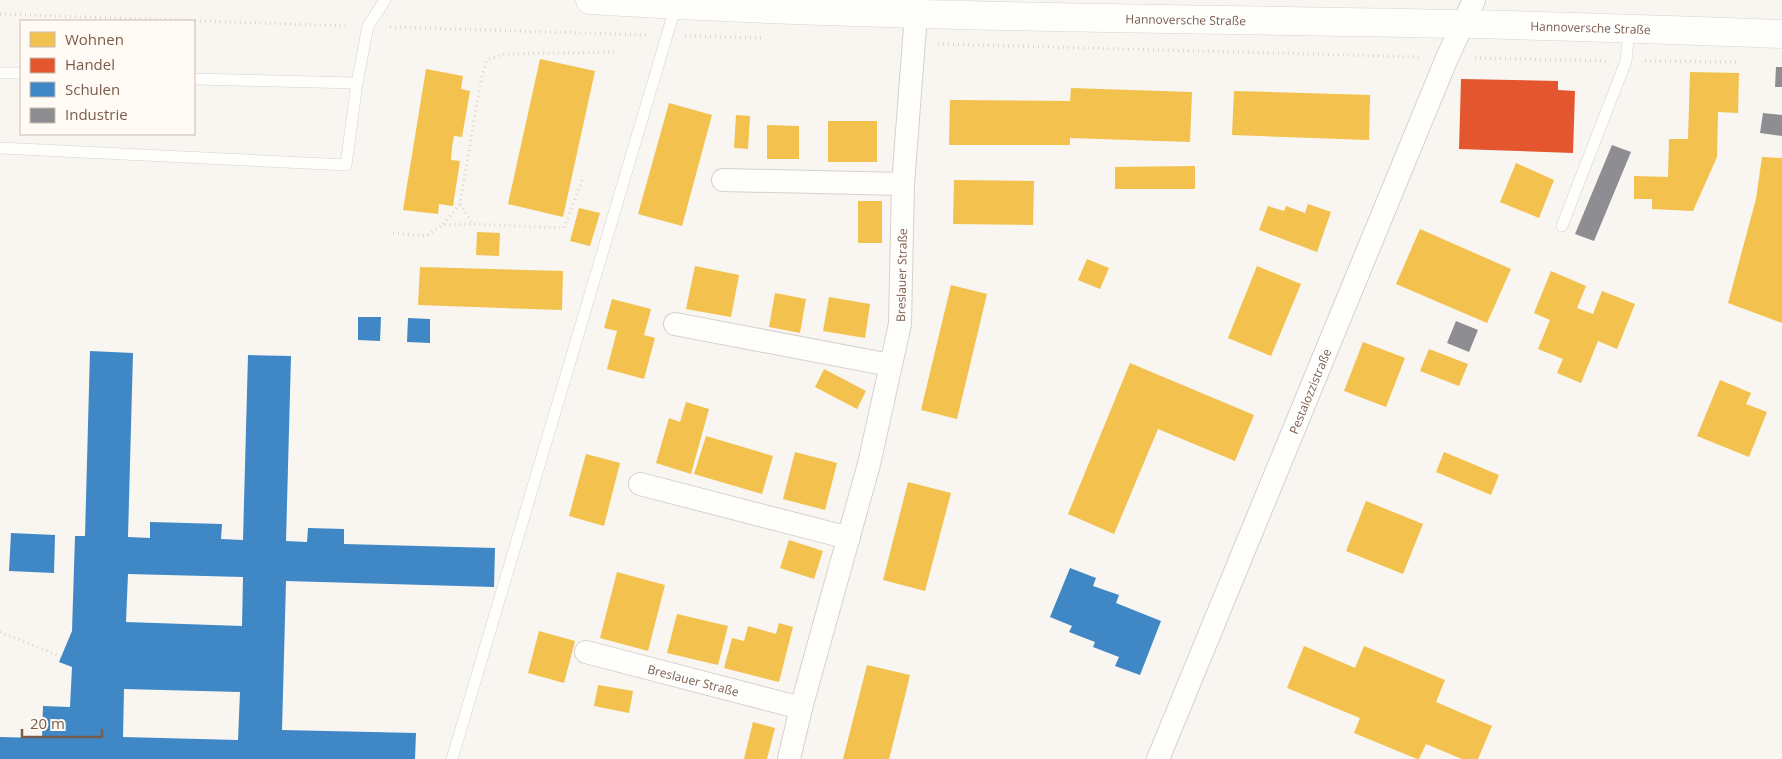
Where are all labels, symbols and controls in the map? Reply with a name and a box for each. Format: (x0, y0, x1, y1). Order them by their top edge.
street label: Hannoversche Straße (1125, 10, 1246, 29)
street label: Hannoversche Straße (1530, 17, 1651, 38)
legend (20, 20, 195, 135)
text: Wohnen (65, 29, 124, 49)
text: Handel (65, 54, 115, 74)
text: Schulen (65, 79, 120, 99)
text: Industrie (65, 104, 128, 124)
street label: Breslauer Straße (892, 228, 911, 322)
street label: Pestalozzistraße (1284, 346, 1335, 436)
street label: Breslauer Straße (646, 660, 741, 700)
scale bar (22, 706, 102, 738)
text: 20 m (30, 713, 65, 733)

